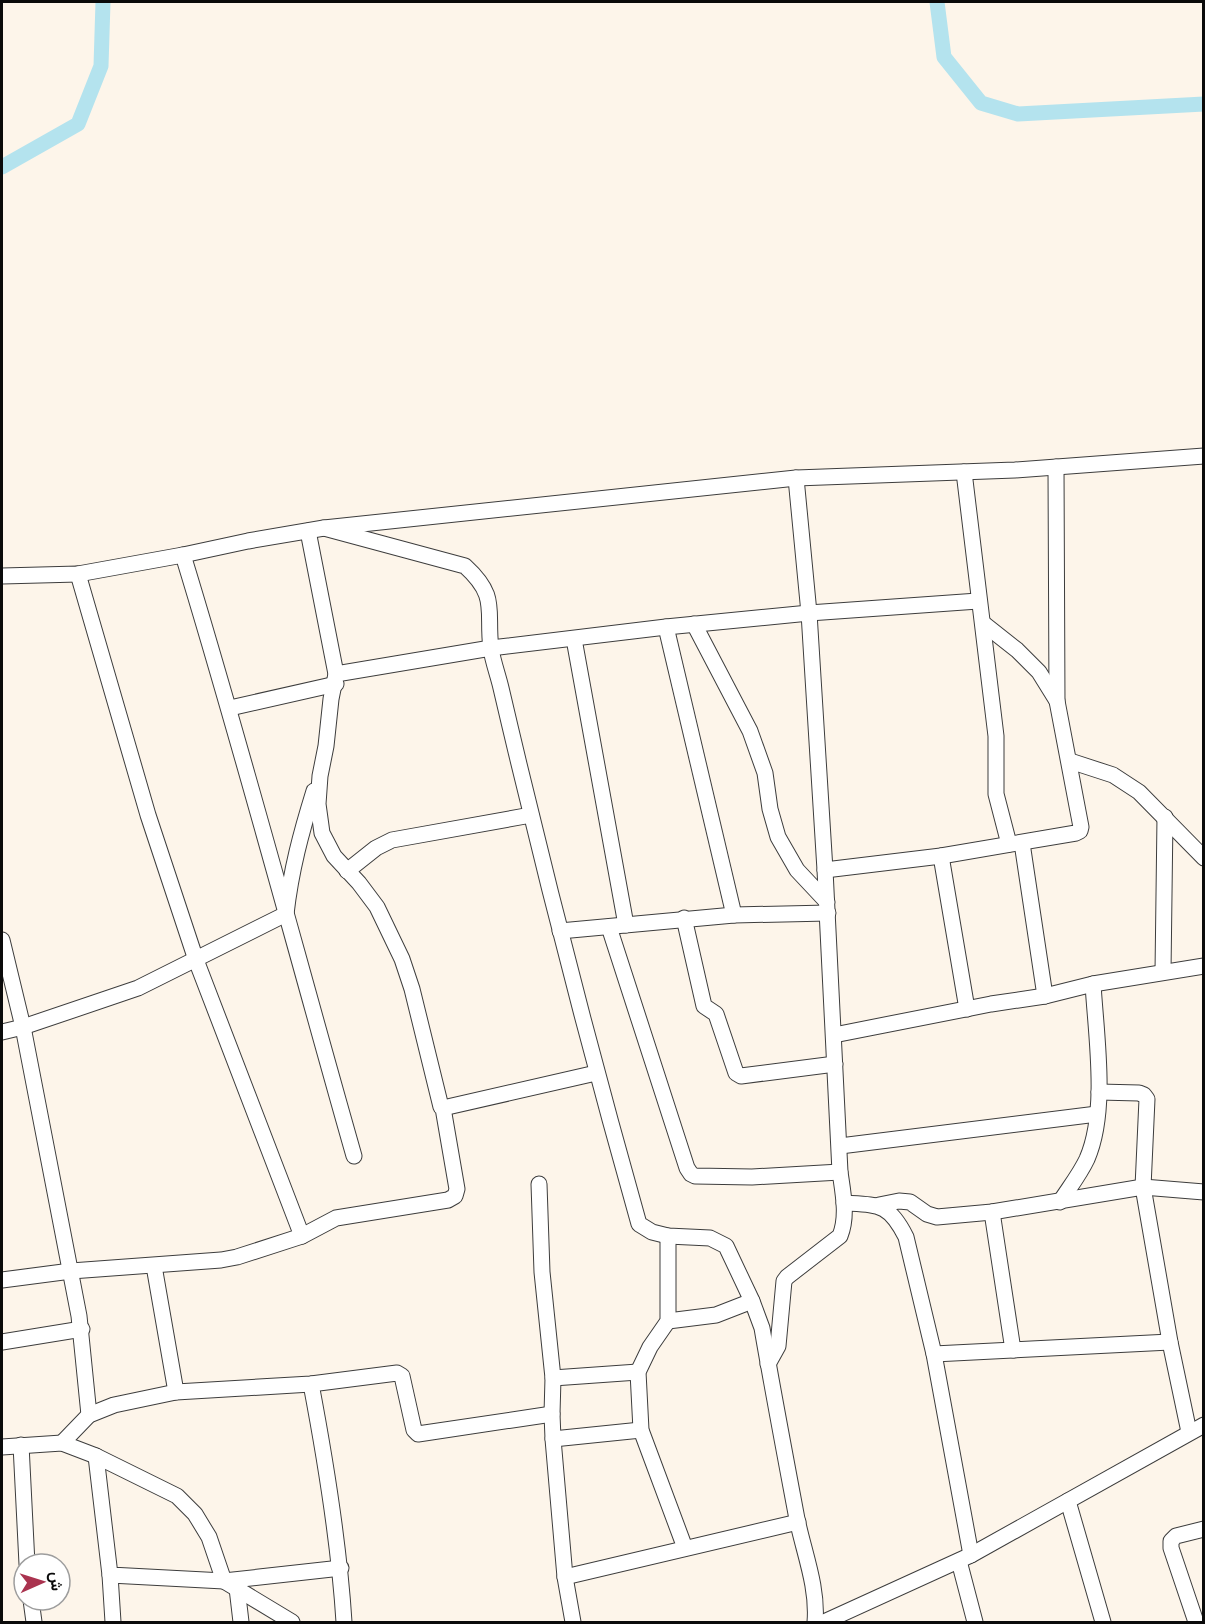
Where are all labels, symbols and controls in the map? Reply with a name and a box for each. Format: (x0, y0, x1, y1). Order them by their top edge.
north arrow (12, 1552, 72, 1612)
text: ش (46, 1571, 65, 1591)

